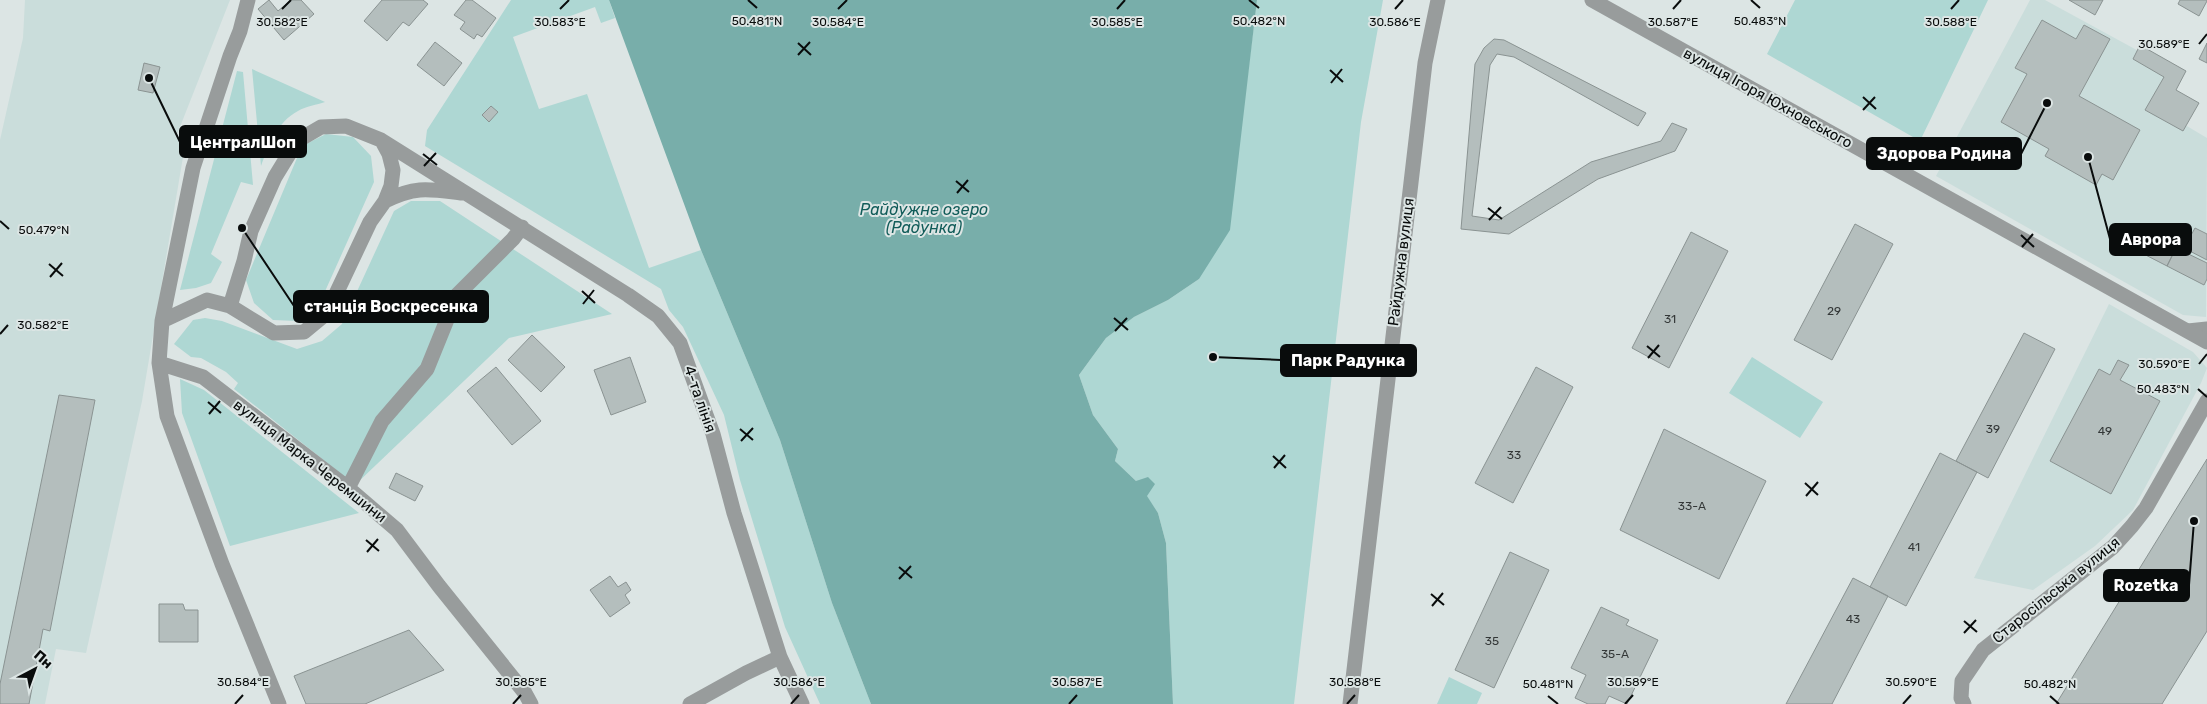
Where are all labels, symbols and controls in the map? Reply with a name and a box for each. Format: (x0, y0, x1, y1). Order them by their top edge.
text: 50.481°N (732, 14, 782, 28)
text: 50.482°N (1233, 14, 1285, 28)
text: 50.483°N (1734, 14, 1786, 28)
text: 30.582°E (256, 15, 308, 29)
text: 30.583°E (534, 15, 586, 29)
text: 30.584°E (812, 15, 864, 29)
text: 30.585°E (1091, 15, 1143, 29)
text: 30.586°E (1369, 15, 1421, 29)
text: 30.587°E (1648, 15, 1698, 29)
text: 30.588°E (1925, 15, 1977, 29)
text: 30.589°E (2138, 37, 2190, 51)
street label: вулиця Ігоря Юхновського (1680, 44, 1856, 152)
callout: ЦентралШоп (180, 126, 306, 157)
text: ЦентралШоп (190, 133, 296, 152)
callout: Здорова Родина (1867, 138, 2021, 169)
text: Здорова Родина (1877, 144, 2011, 163)
street label: Райдужна вулиця (1384, 197, 1418, 327)
water label: Райдужне озеро (Радунка) (860, 200, 988, 237)
text: 50.479°N (19, 223, 69, 237)
callout: Аврора (2110, 224, 2191, 255)
text: Аврора (2121, 230, 2181, 249)
callout: станція Воскресенка (294, 291, 488, 322)
text: станція Воскресенка (304, 297, 478, 316)
house number: 29 (1827, 304, 1841, 318)
house number: 31 (1664, 312, 1676, 326)
text: 30.582°E (17, 318, 69, 332)
callout: Парк Радунка (1281, 345, 1416, 376)
text: Парк Радунка (1291, 351, 1405, 370)
text: 30.590°E (2138, 357, 2190, 371)
street label: 4-та лінія (680, 363, 720, 435)
text: 50.483°N (2137, 382, 2189, 396)
street label: вулиця Марка Черемшини (230, 396, 390, 526)
house number: 39 (1986, 422, 2000, 436)
house number: 49 (2098, 424, 2112, 438)
house number: 33 (1507, 448, 1521, 462)
house number: 33-А (1678, 499, 1706, 513)
street label: Старосільська вулиця (1989, 533, 2123, 647)
house number: 41 (1908, 540, 1920, 554)
callout: Rozetka (2104, 570, 2189, 601)
text: Rozetka (2114, 576, 2179, 595)
house number: 43 (1846, 612, 1860, 626)
house number: 35 (1485, 634, 1499, 648)
north arrow (10, 644, 60, 694)
text: Пн (30, 647, 56, 672)
house number: 35-А (1601, 647, 1629, 661)
text: 30.584°E (217, 675, 269, 689)
text: 30.585°E (495, 675, 547, 689)
text: 30.586°E (773, 675, 825, 689)
text: 30.587°E (1052, 675, 1102, 689)
text: 30.588°E (1329, 675, 1381, 689)
text: 30.589°E (1607, 675, 1659, 689)
text: 30.590°E (1885, 675, 1937, 689)
text: 50.481°N (1523, 677, 1573, 691)
text: 50.482°N (2024, 677, 2076, 691)

